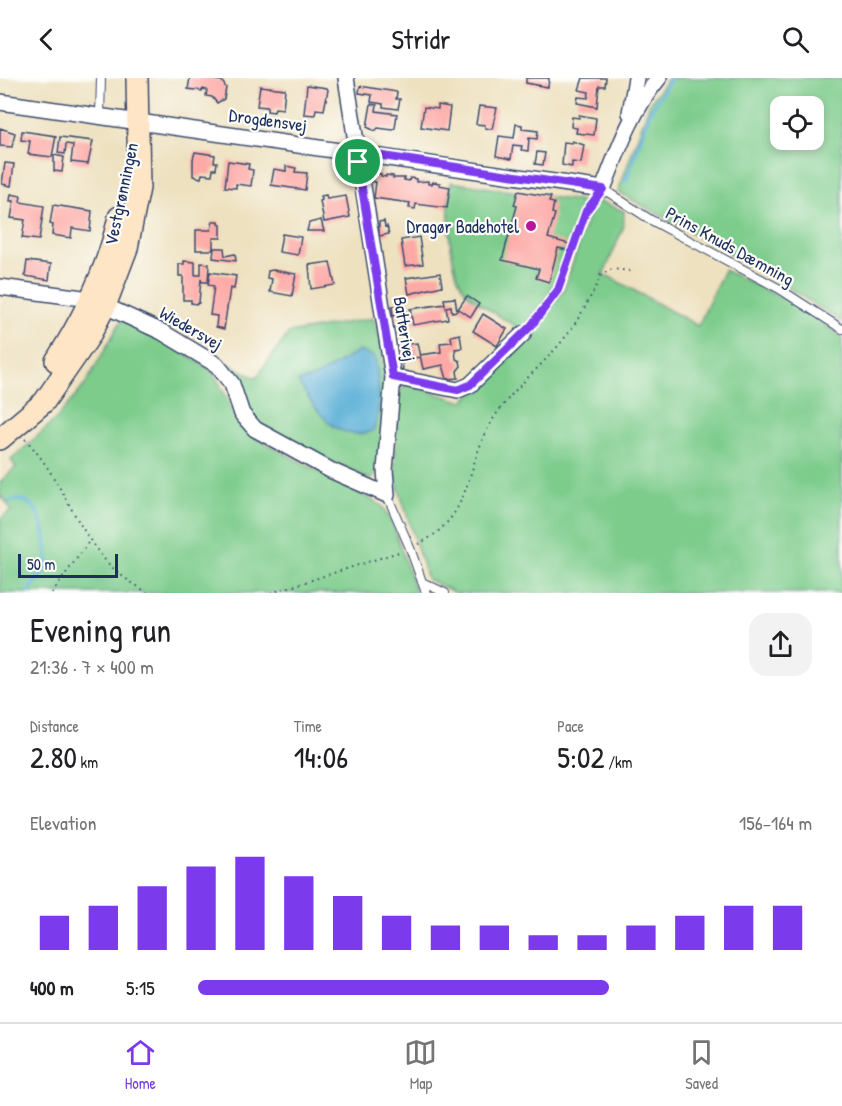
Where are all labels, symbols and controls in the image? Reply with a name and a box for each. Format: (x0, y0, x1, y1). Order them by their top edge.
text: Stridr (391, 21, 451, 57)
icon: back (30, 23, 63, 56)
icon: search (779, 23, 812, 56)
map controls (770, 96, 824, 150)
button: locate (770, 96, 824, 150)
street label: Drogdensvej (227, 102, 309, 138)
pin (332, 136, 383, 187)
street label: Vestgrønningen (98, 140, 144, 248)
icon: arrive (341, 145, 374, 178)
street label: Prins Knuds Dæmning (661, 200, 799, 292)
place label: Dragør Badehotel (407, 214, 519, 239)
marker: Dragør Badehotel (524, 219, 538, 233)
street label: Batterivej (388, 295, 422, 363)
street label: Wiedersvej (155, 300, 227, 356)
scale bar (18, 551, 118, 579)
text: 50 m (27, 553, 56, 575)
text: Evening run (30, 608, 171, 652)
button: share (749, 613, 812, 676)
text: 21:36 · 7 × 400 m (30, 653, 154, 680)
text: Distance (30, 715, 79, 737)
text: Time (294, 715, 322, 737)
text: Pace (557, 715, 584, 737)
text: 2.80 (30, 737, 77, 777)
text: 14:06 (294, 737, 348, 777)
text: 5:02 (557, 737, 604, 777)
text: km (77, 751, 98, 773)
text: /km (604, 751, 632, 773)
text: Elevation (30, 809, 96, 836)
text: 156–164 m (739, 809, 812, 836)
text: 400 m (30, 974, 74, 1001)
text: 5:15 (126, 974, 155, 1001)
tab: Home (124, 1036, 157, 1094)
tab: Map (404, 1036, 437, 1094)
tab: Saved (685, 1036, 718, 1094)

